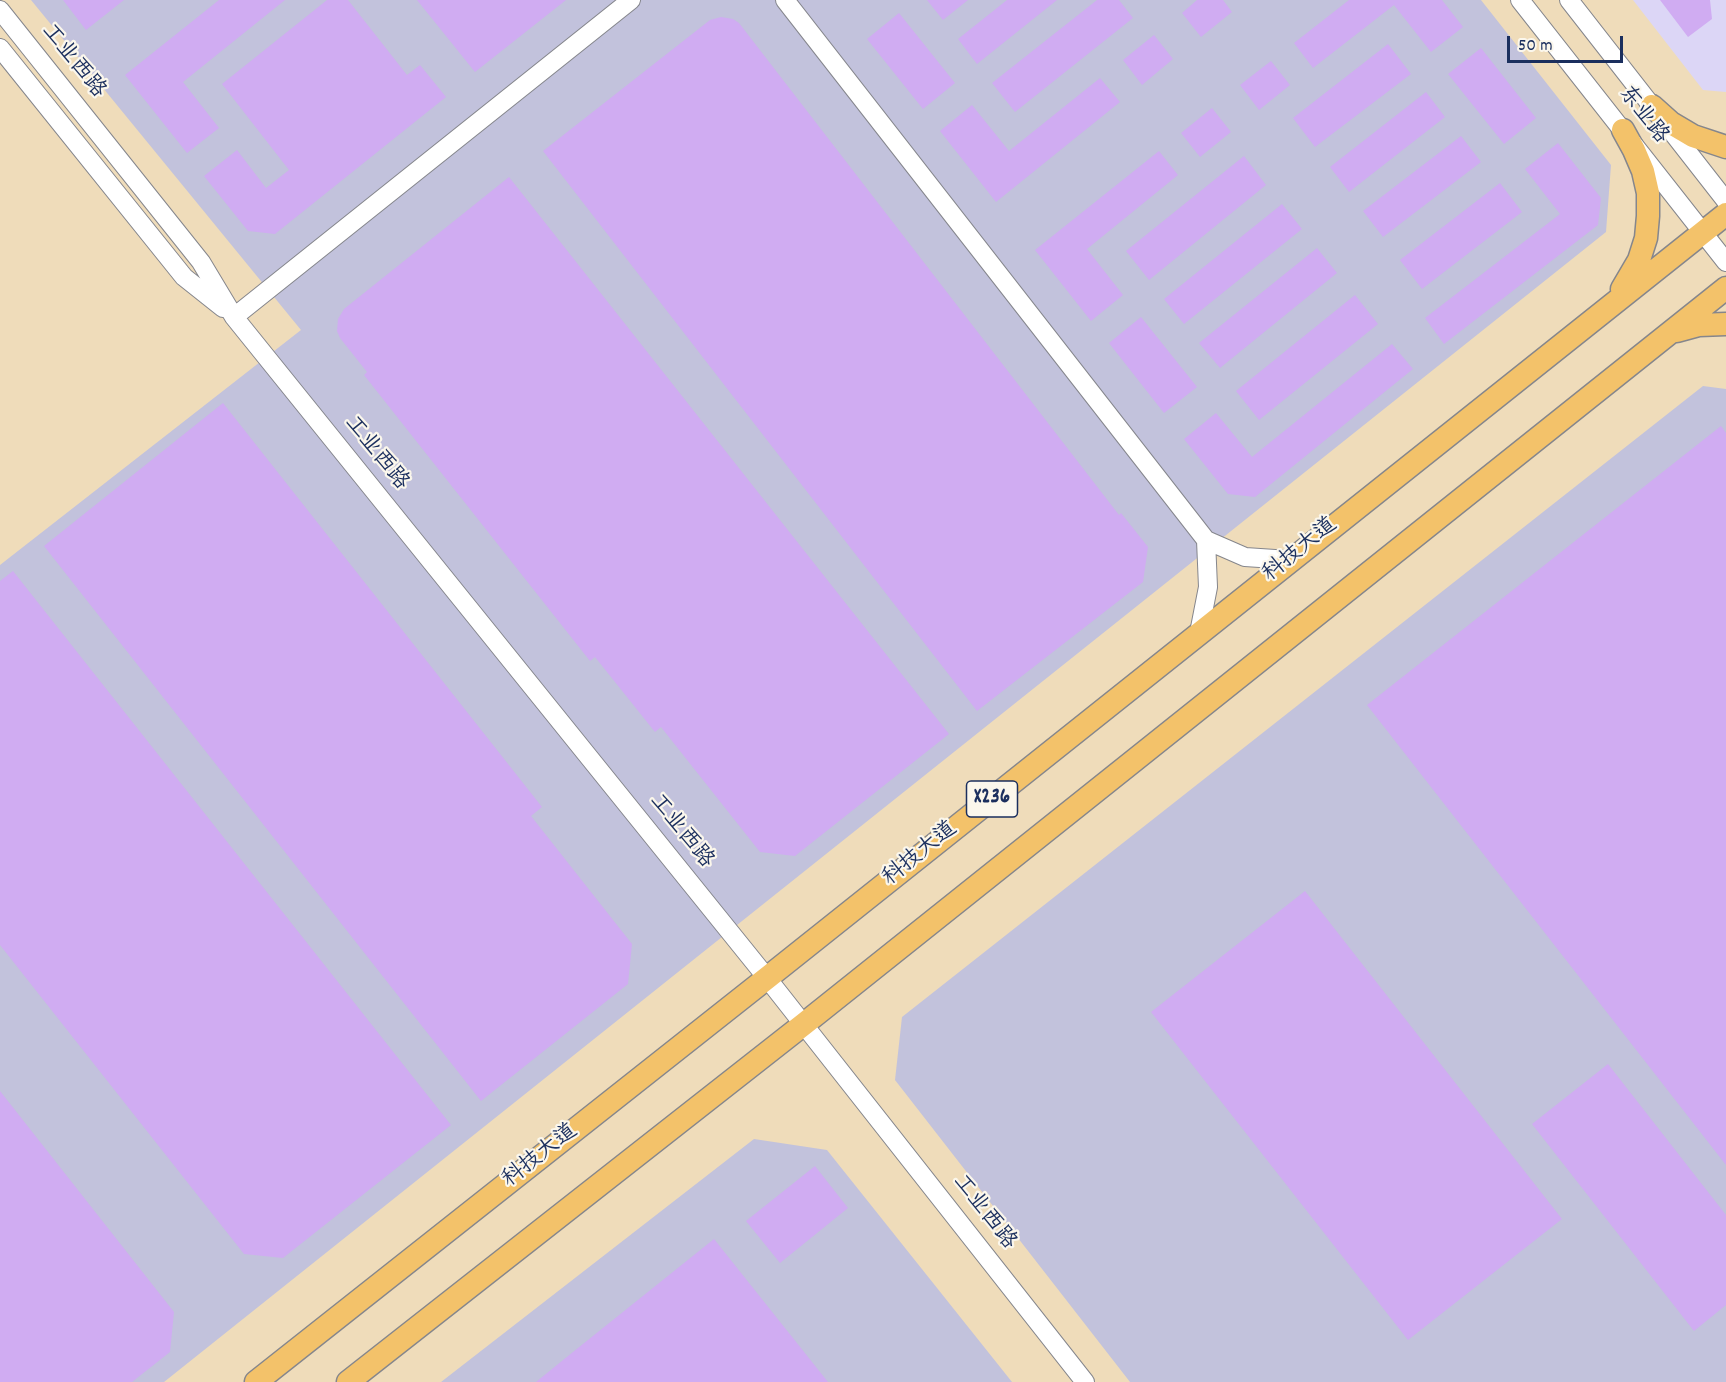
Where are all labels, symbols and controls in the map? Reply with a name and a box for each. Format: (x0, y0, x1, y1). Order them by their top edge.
street label: 工业西路 (34, 19, 110, 105)
scale bar (1510, 24, 1626, 62)
text: 50 m (1518, 34, 1553, 59)
street label: 东业路 (1611, 82, 1673, 150)
street label: 工业西路 (337, 411, 413, 497)
street label: 科技大道 (1258, 513, 1344, 589)
road number: X236 (966, 781, 1018, 817)
street label: 工业西路 (642, 789, 718, 875)
street label: 科技大道 (878, 817, 964, 893)
street label: 科技大道 (498, 1120, 584, 1194)
street label: 工业西路 (946, 1170, 1020, 1256)

